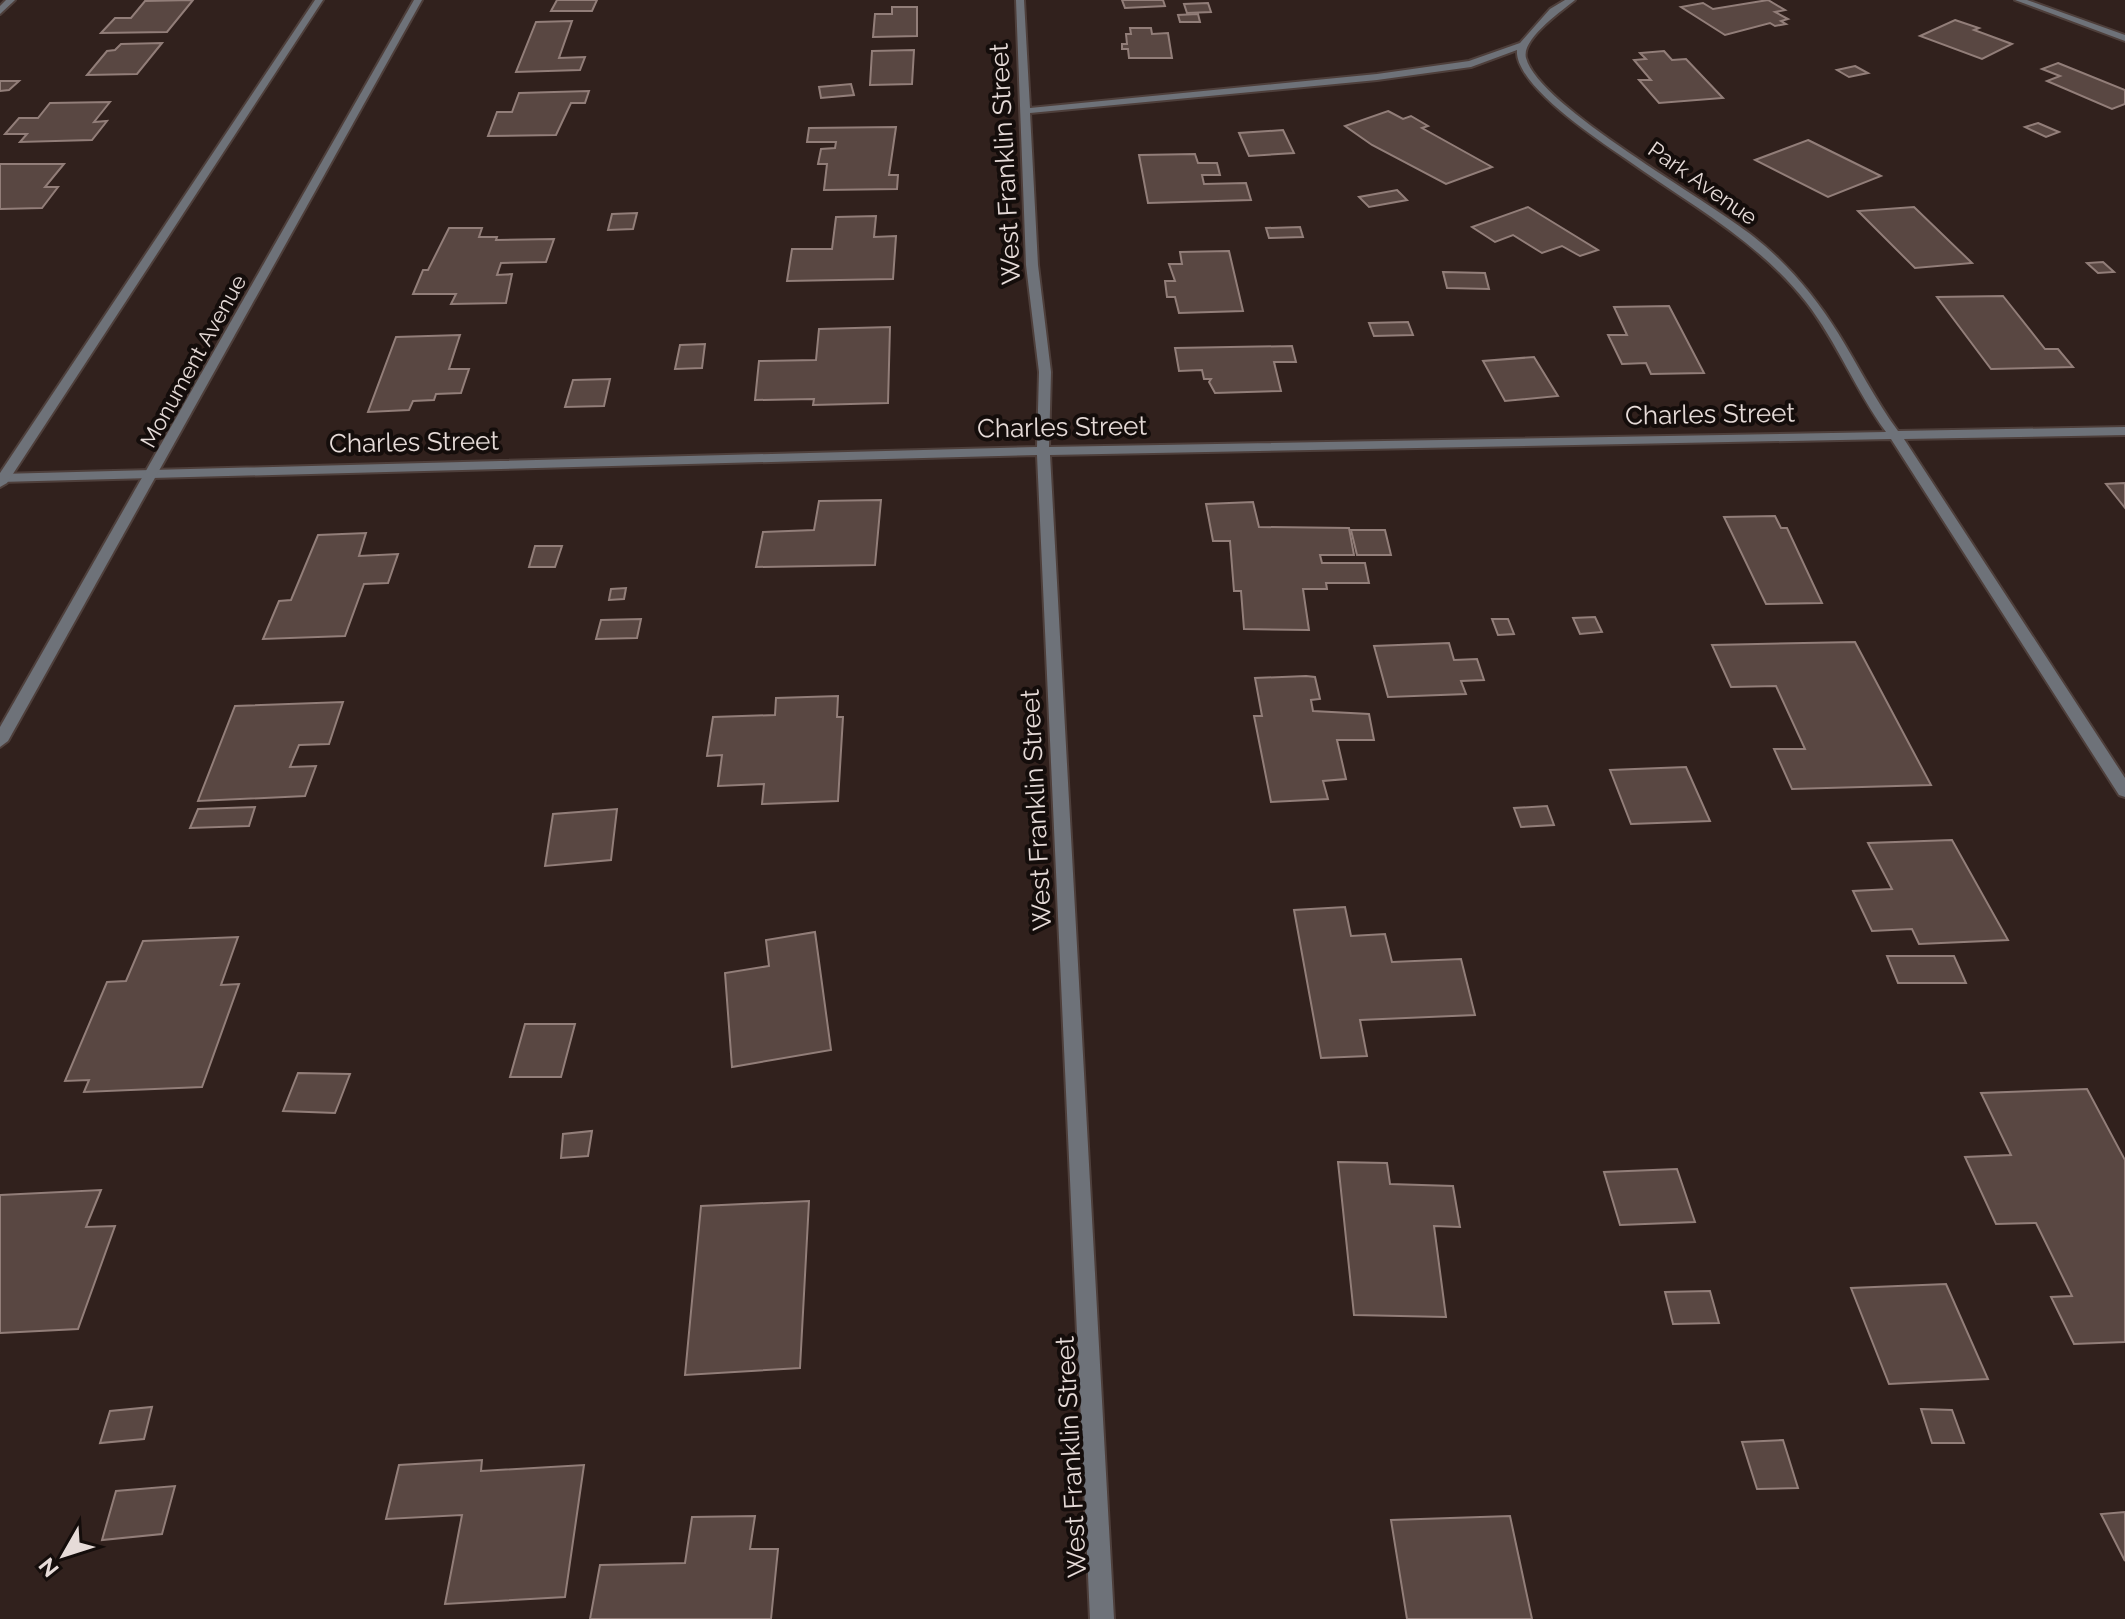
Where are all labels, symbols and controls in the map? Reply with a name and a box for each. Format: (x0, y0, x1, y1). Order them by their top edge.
street label: West Franklin Street (984, 42, 1026, 285)
street label: Park Avenue (1644, 136, 1763, 230)
street label: Monument Avenue (135, 270, 251, 452)
street label: Charles Street (1625, 398, 1795, 430)
street label: Charles Street (977, 411, 1147, 443)
street label: Charles Street (329, 426, 499, 458)
street label: West Franklin Street (1015, 688, 1057, 931)
street label: West Franklin Street (1050, 1335, 1092, 1578)
north arrow (24, 1515, 104, 1595)
text: N (33, 1553, 64, 1582)

